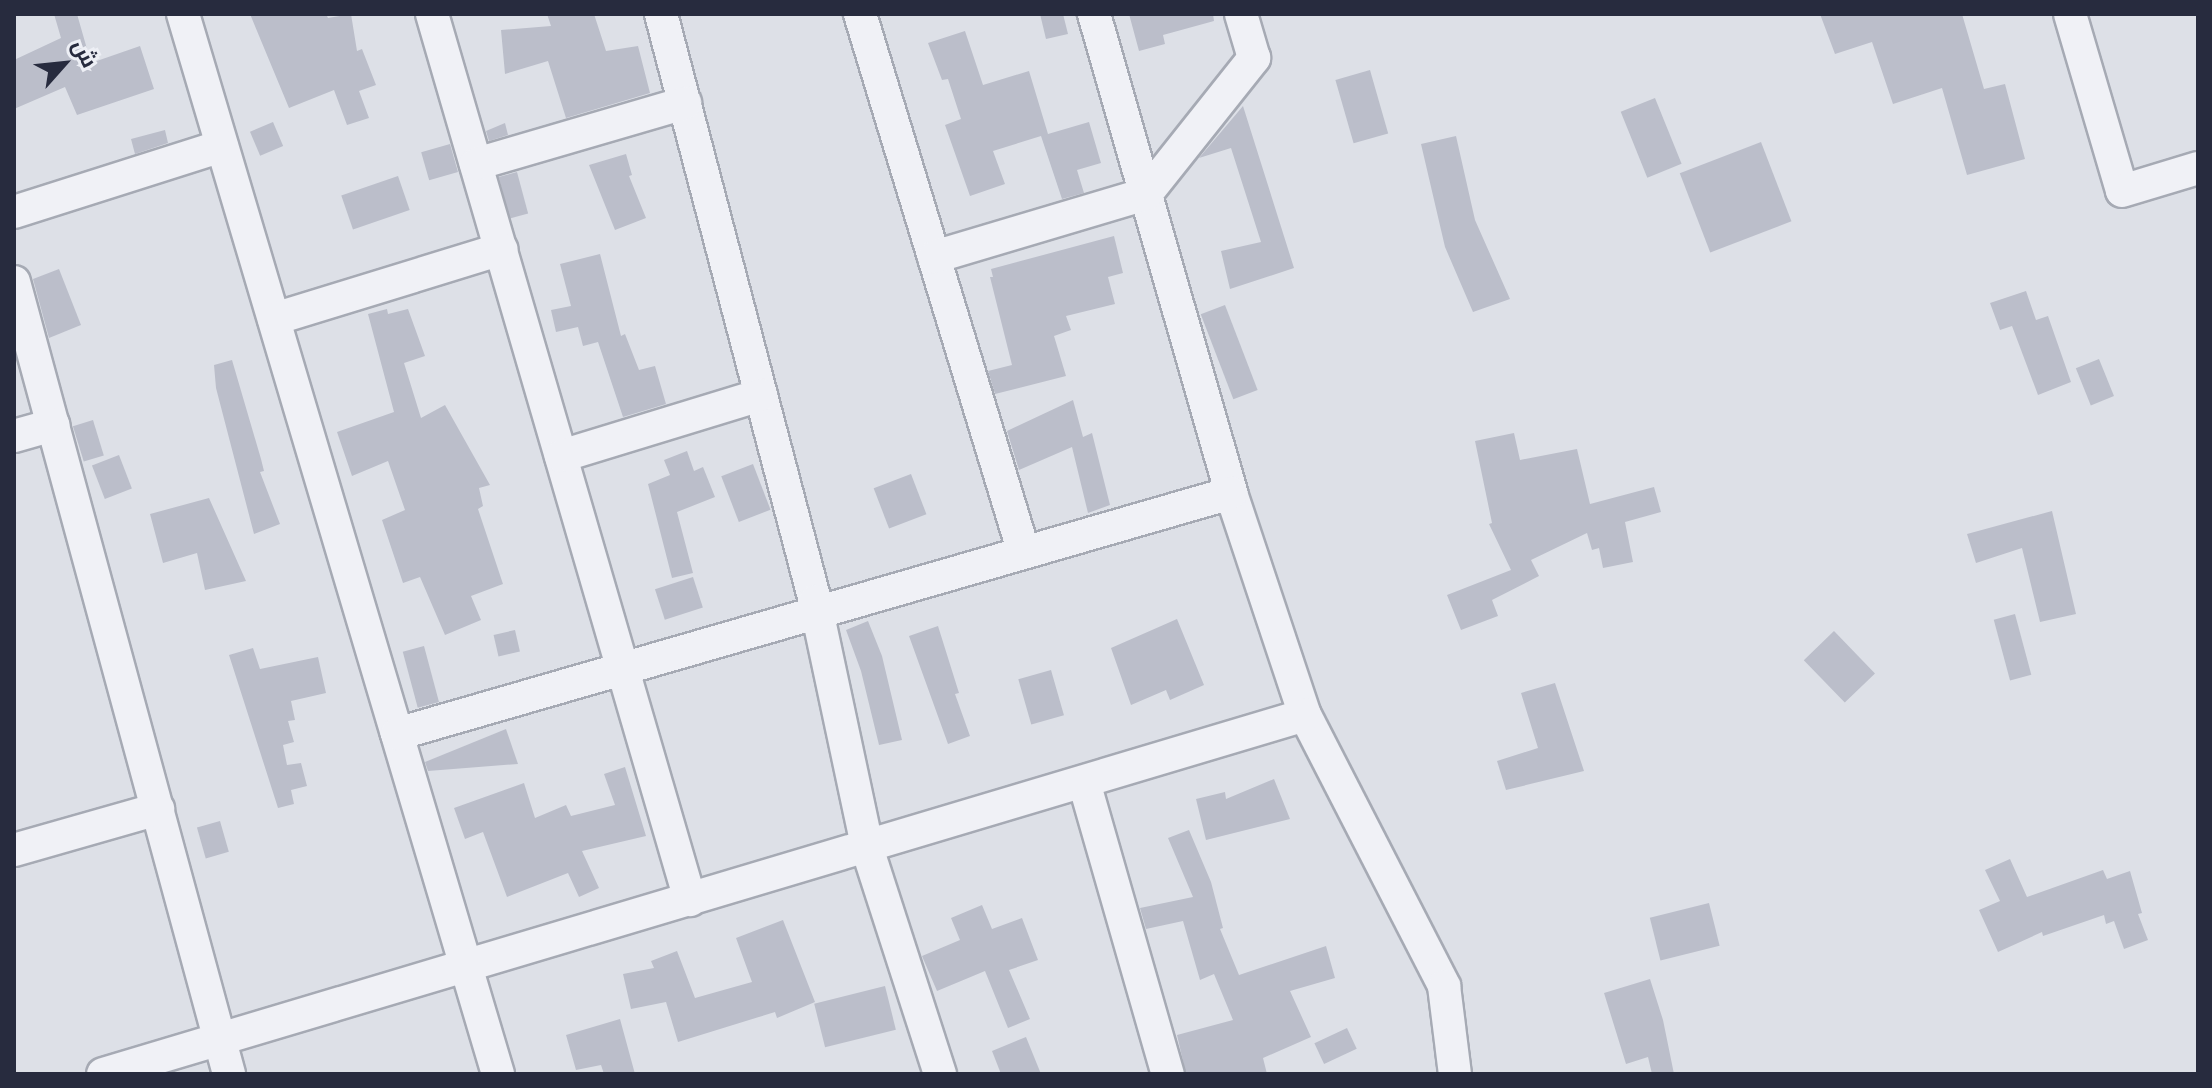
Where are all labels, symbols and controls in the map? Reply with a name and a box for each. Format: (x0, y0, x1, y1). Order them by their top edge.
north arrow (24, 24, 104, 104)
text: ش (66, 34, 104, 72)

